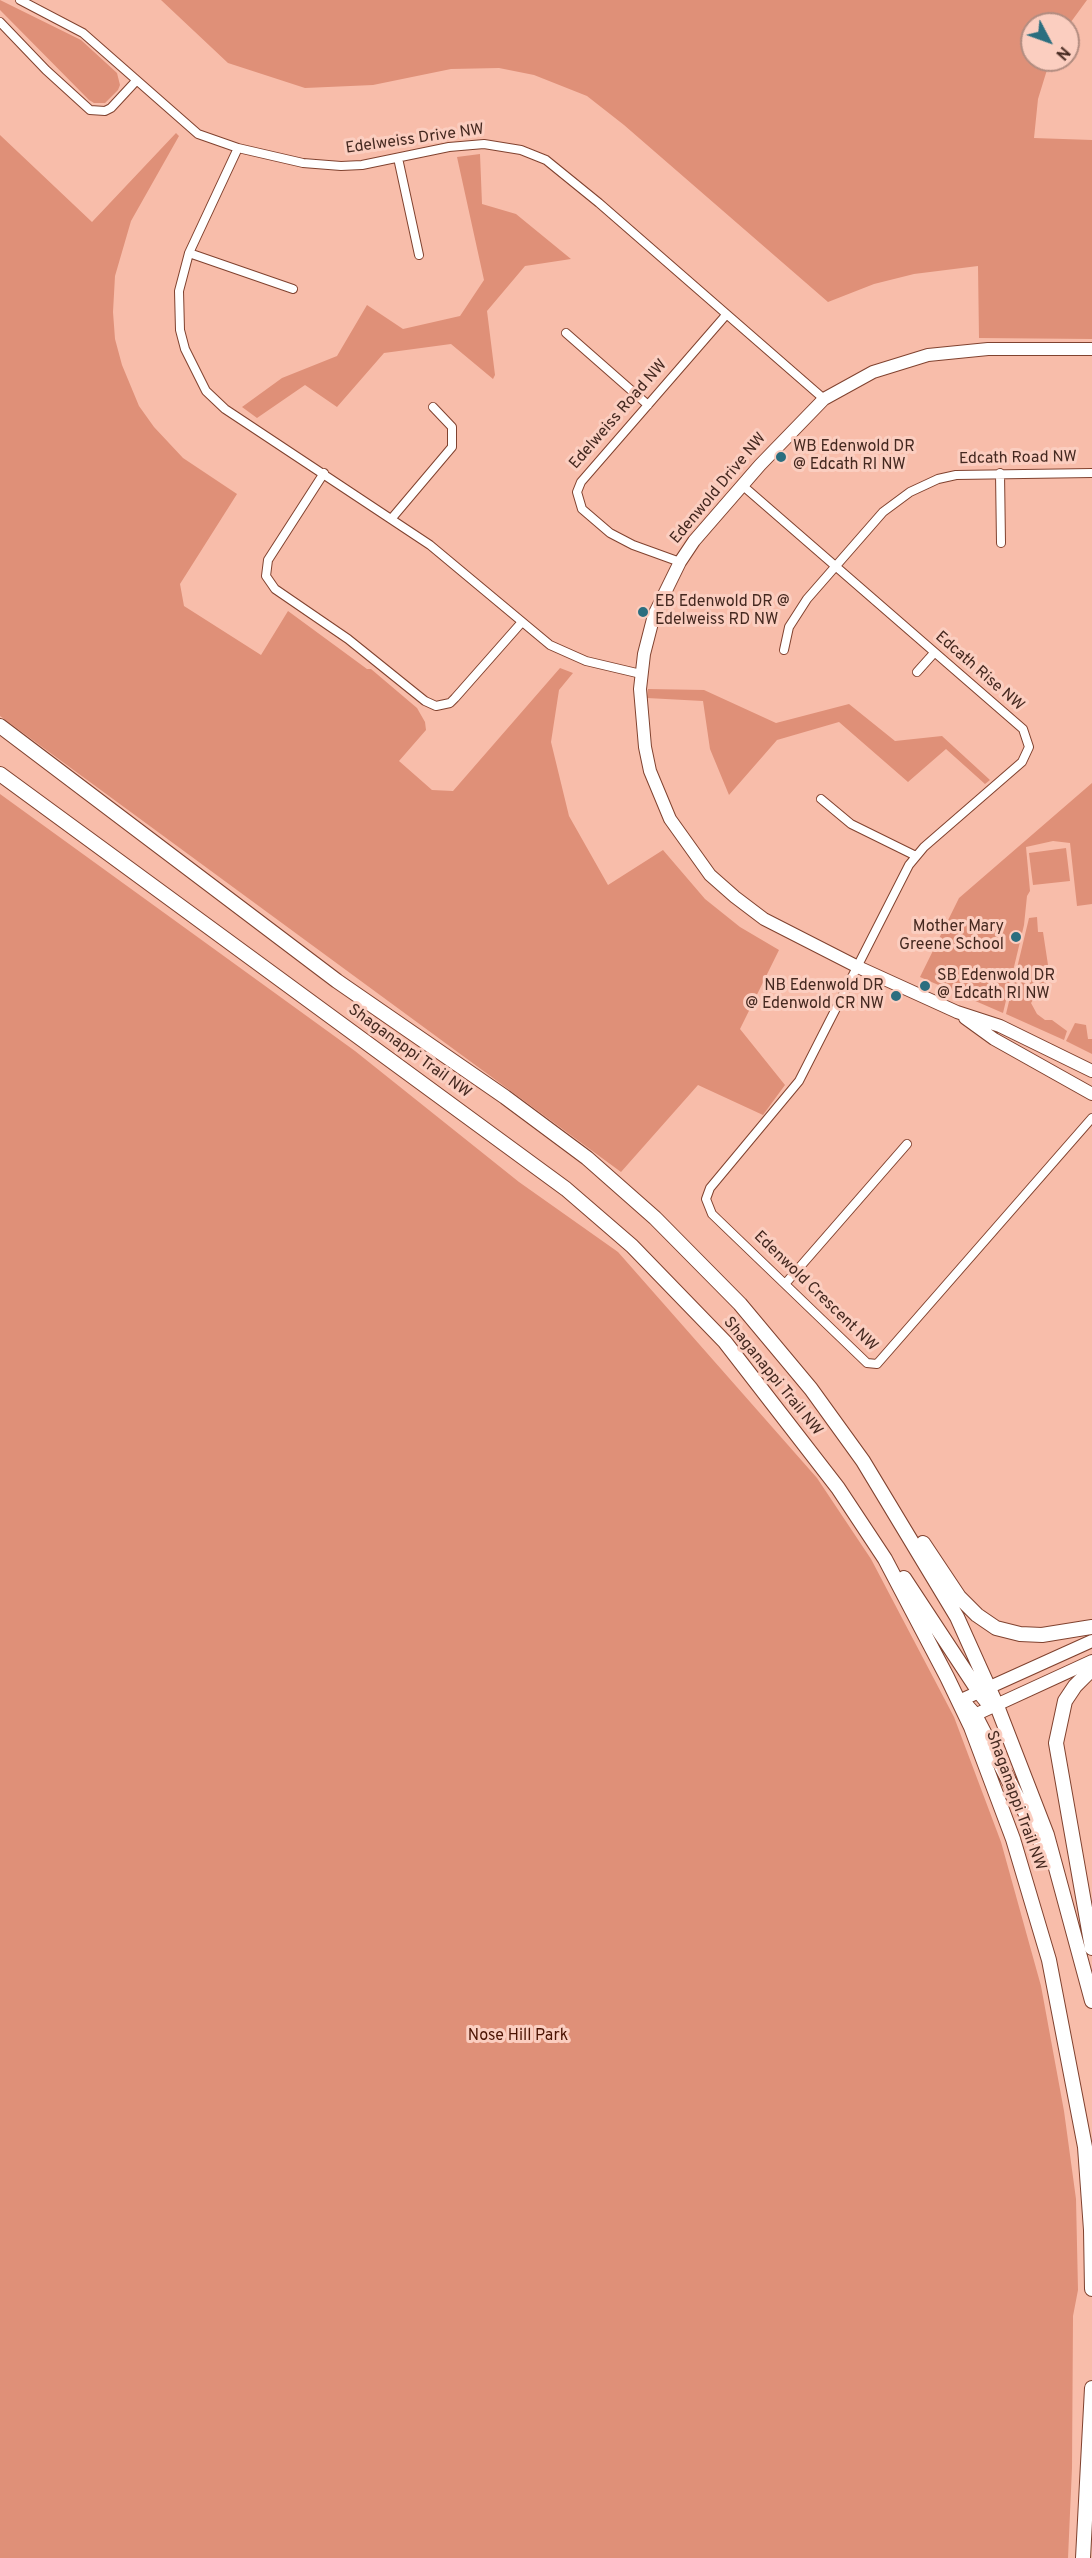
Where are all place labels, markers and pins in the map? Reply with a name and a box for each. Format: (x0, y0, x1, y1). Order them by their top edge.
place label: WB Edenwold DR @ Edcath RI NW (793, 438, 915, 476)
marker: WB Edenwold DR @ Edcath RI NW (774, 450, 788, 464)
place label: EB Edenwold DR @ Edelweiss RD NW (655, 593, 790, 631)
marker: EB Edenwold DR @ Edelweiss RD NW (636, 605, 650, 619)
place label: Mother Mary Greene School (899, 918, 1004, 956)
marker: Mother Mary Greene School (1009, 930, 1023, 944)
place label: SB Edenwold DR @ Edcath RI NW (937, 967, 1055, 1005)
place label: NB Edenwold DR @ Edenwold CR NW (745, 977, 884, 1015)
marker: SB Edenwold DR @ Edcath RI NW (918, 979, 932, 993)
marker: NB Edenwold DR @ Edenwold CR NW (889, 989, 903, 1003)

